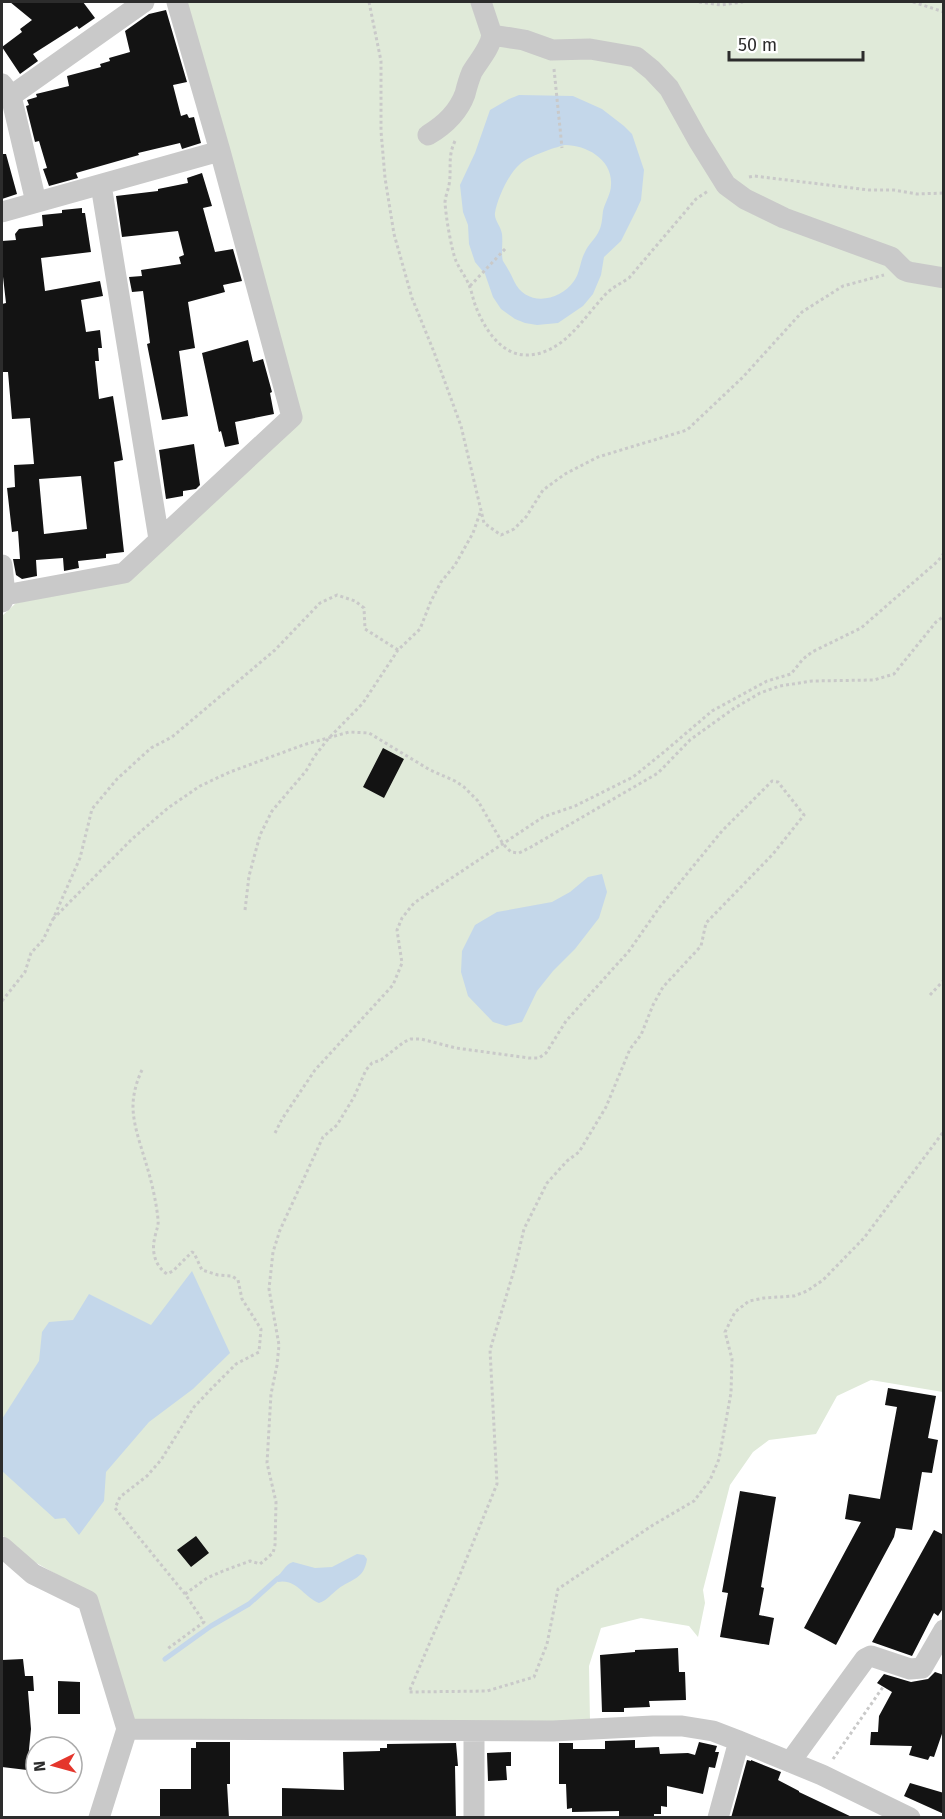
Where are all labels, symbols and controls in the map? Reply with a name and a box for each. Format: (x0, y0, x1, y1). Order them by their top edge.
scale bar (729, 24, 862, 62)
text: 50 m (738, 34, 777, 56)
north arrow (24, 1735, 84, 1795)
text: N (30, 1760, 49, 1772)

